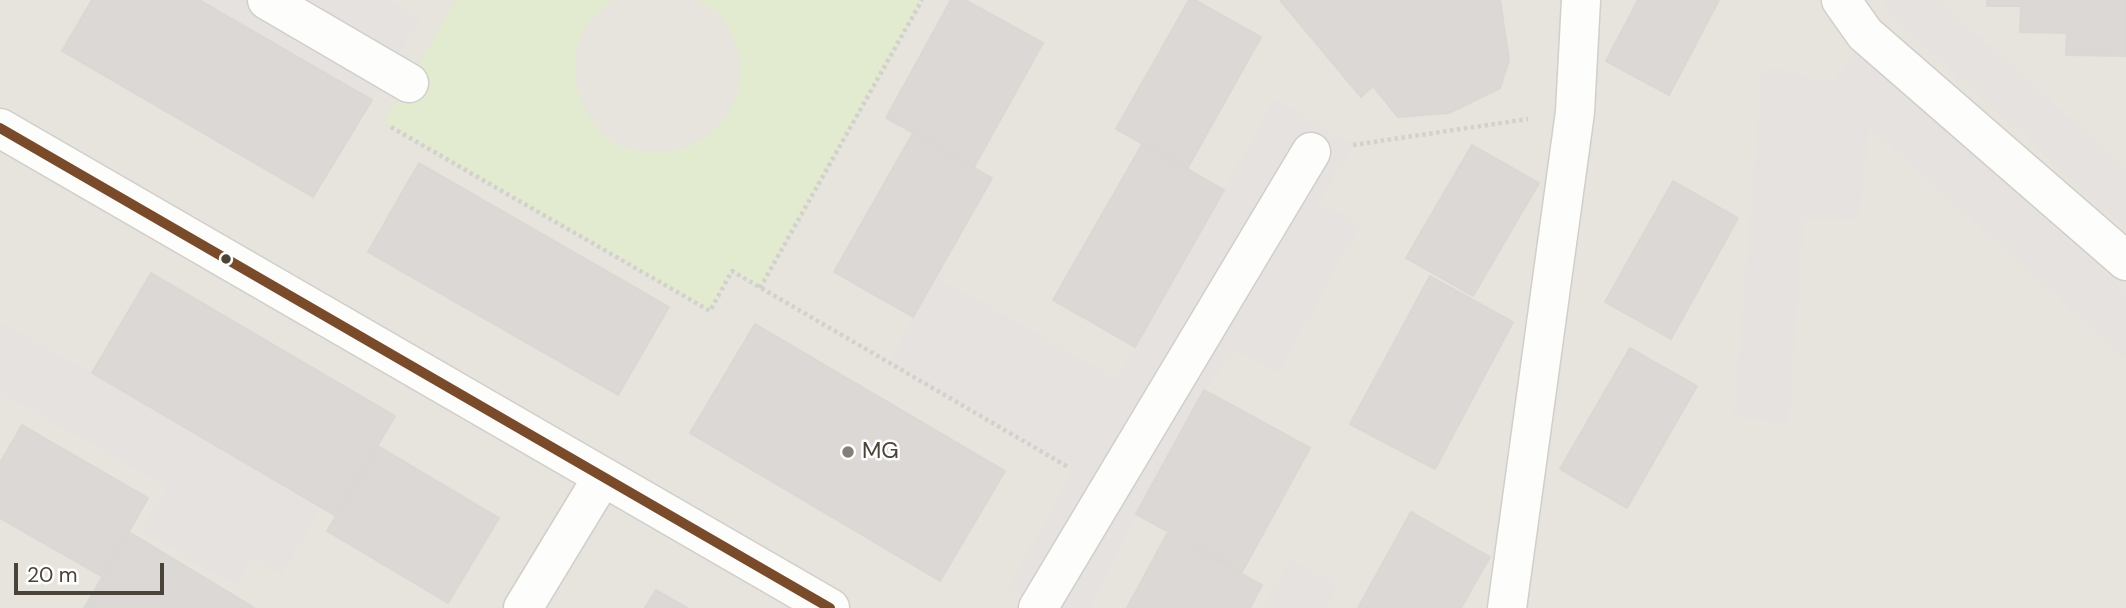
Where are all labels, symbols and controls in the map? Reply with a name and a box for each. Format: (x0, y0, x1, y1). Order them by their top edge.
unlabelled marker (219, 252, 233, 266)
place label: MG (862, 438, 899, 466)
marker: MG (840, 444, 856, 460)
scale bar (18, 548, 168, 592)
text: 20 m (27, 561, 78, 589)

